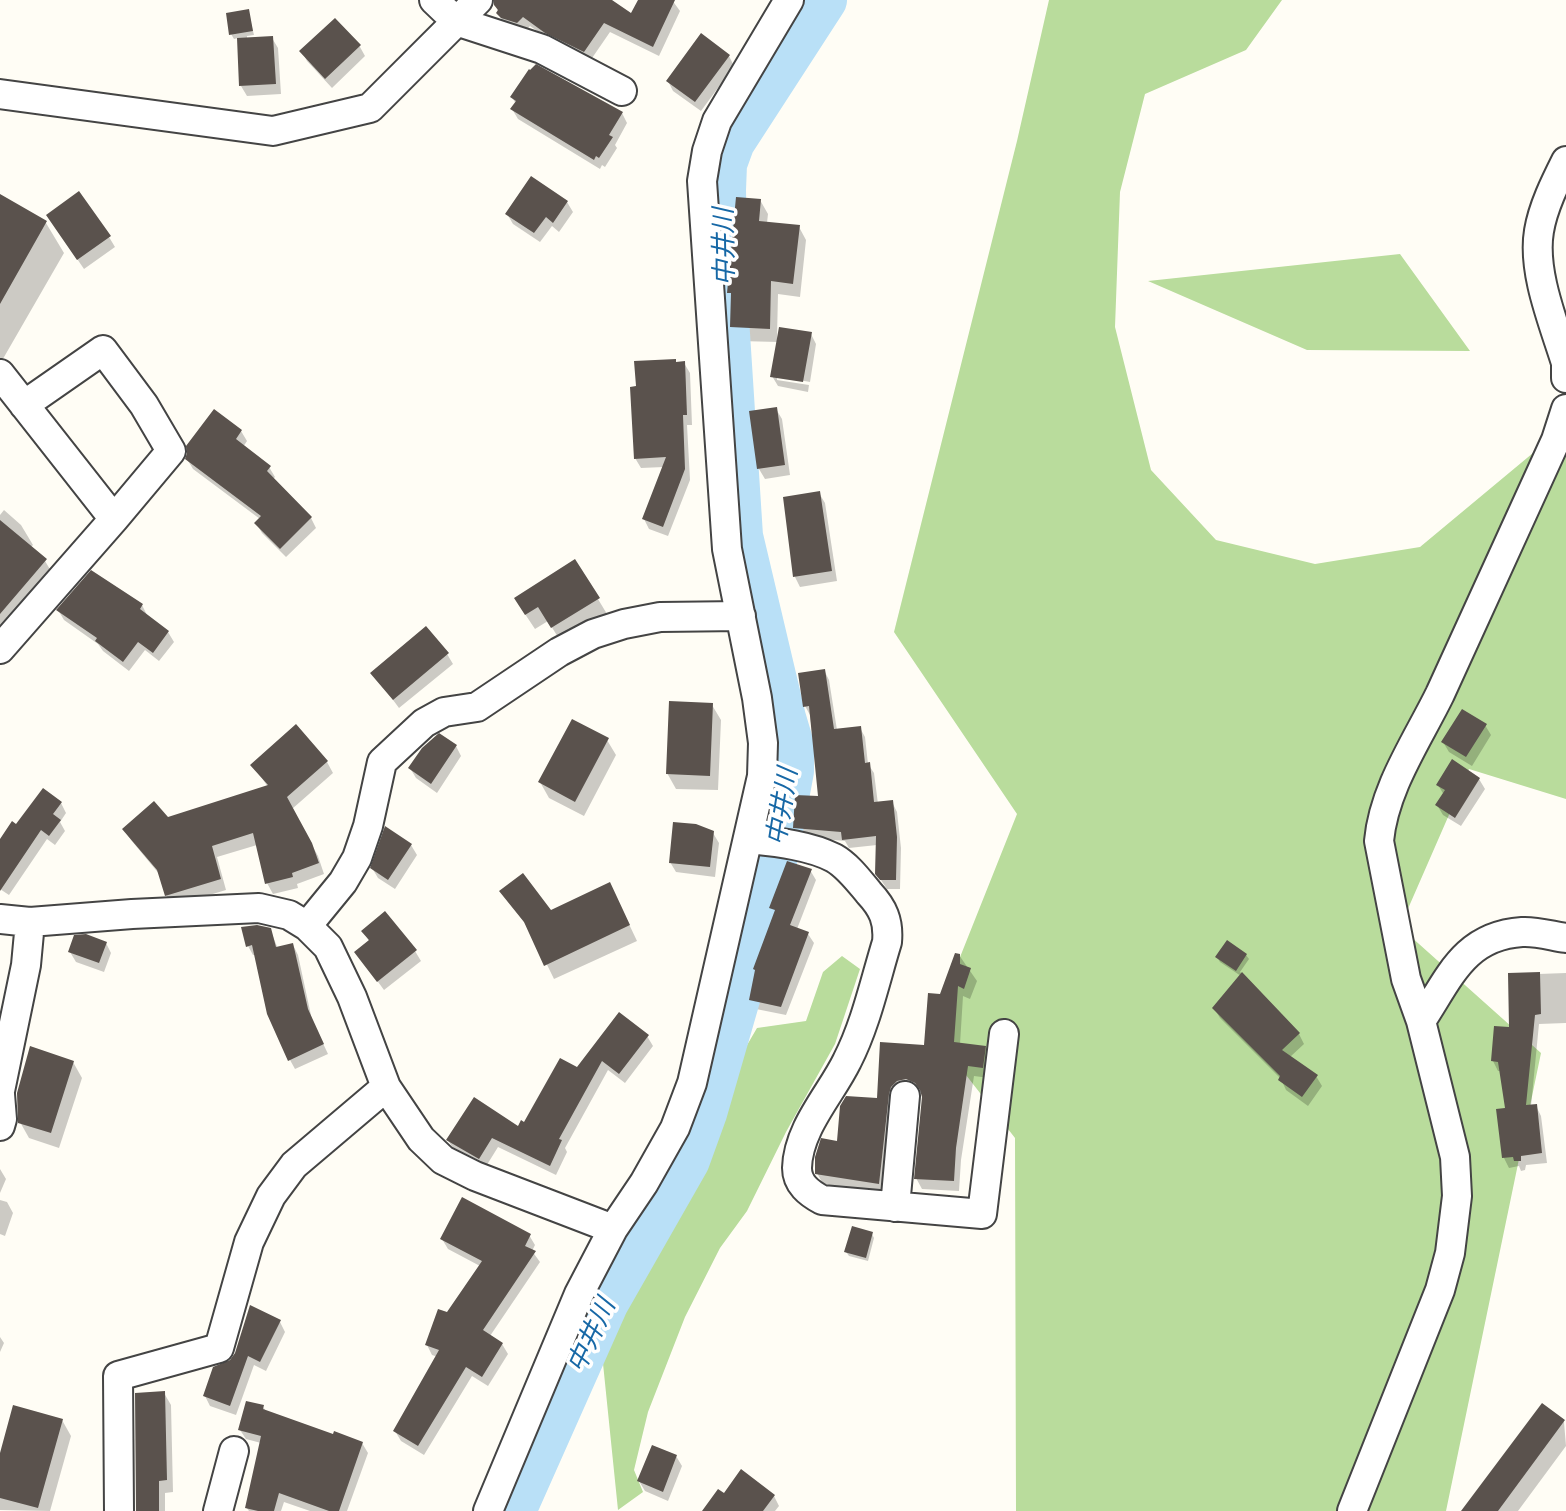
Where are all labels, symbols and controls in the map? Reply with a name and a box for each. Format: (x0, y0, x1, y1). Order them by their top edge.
water label: 中井川 (709, 208, 741, 286)
water label: 中井川 (761, 766, 805, 848)
water label: 中井川 (561, 1294, 623, 1378)

